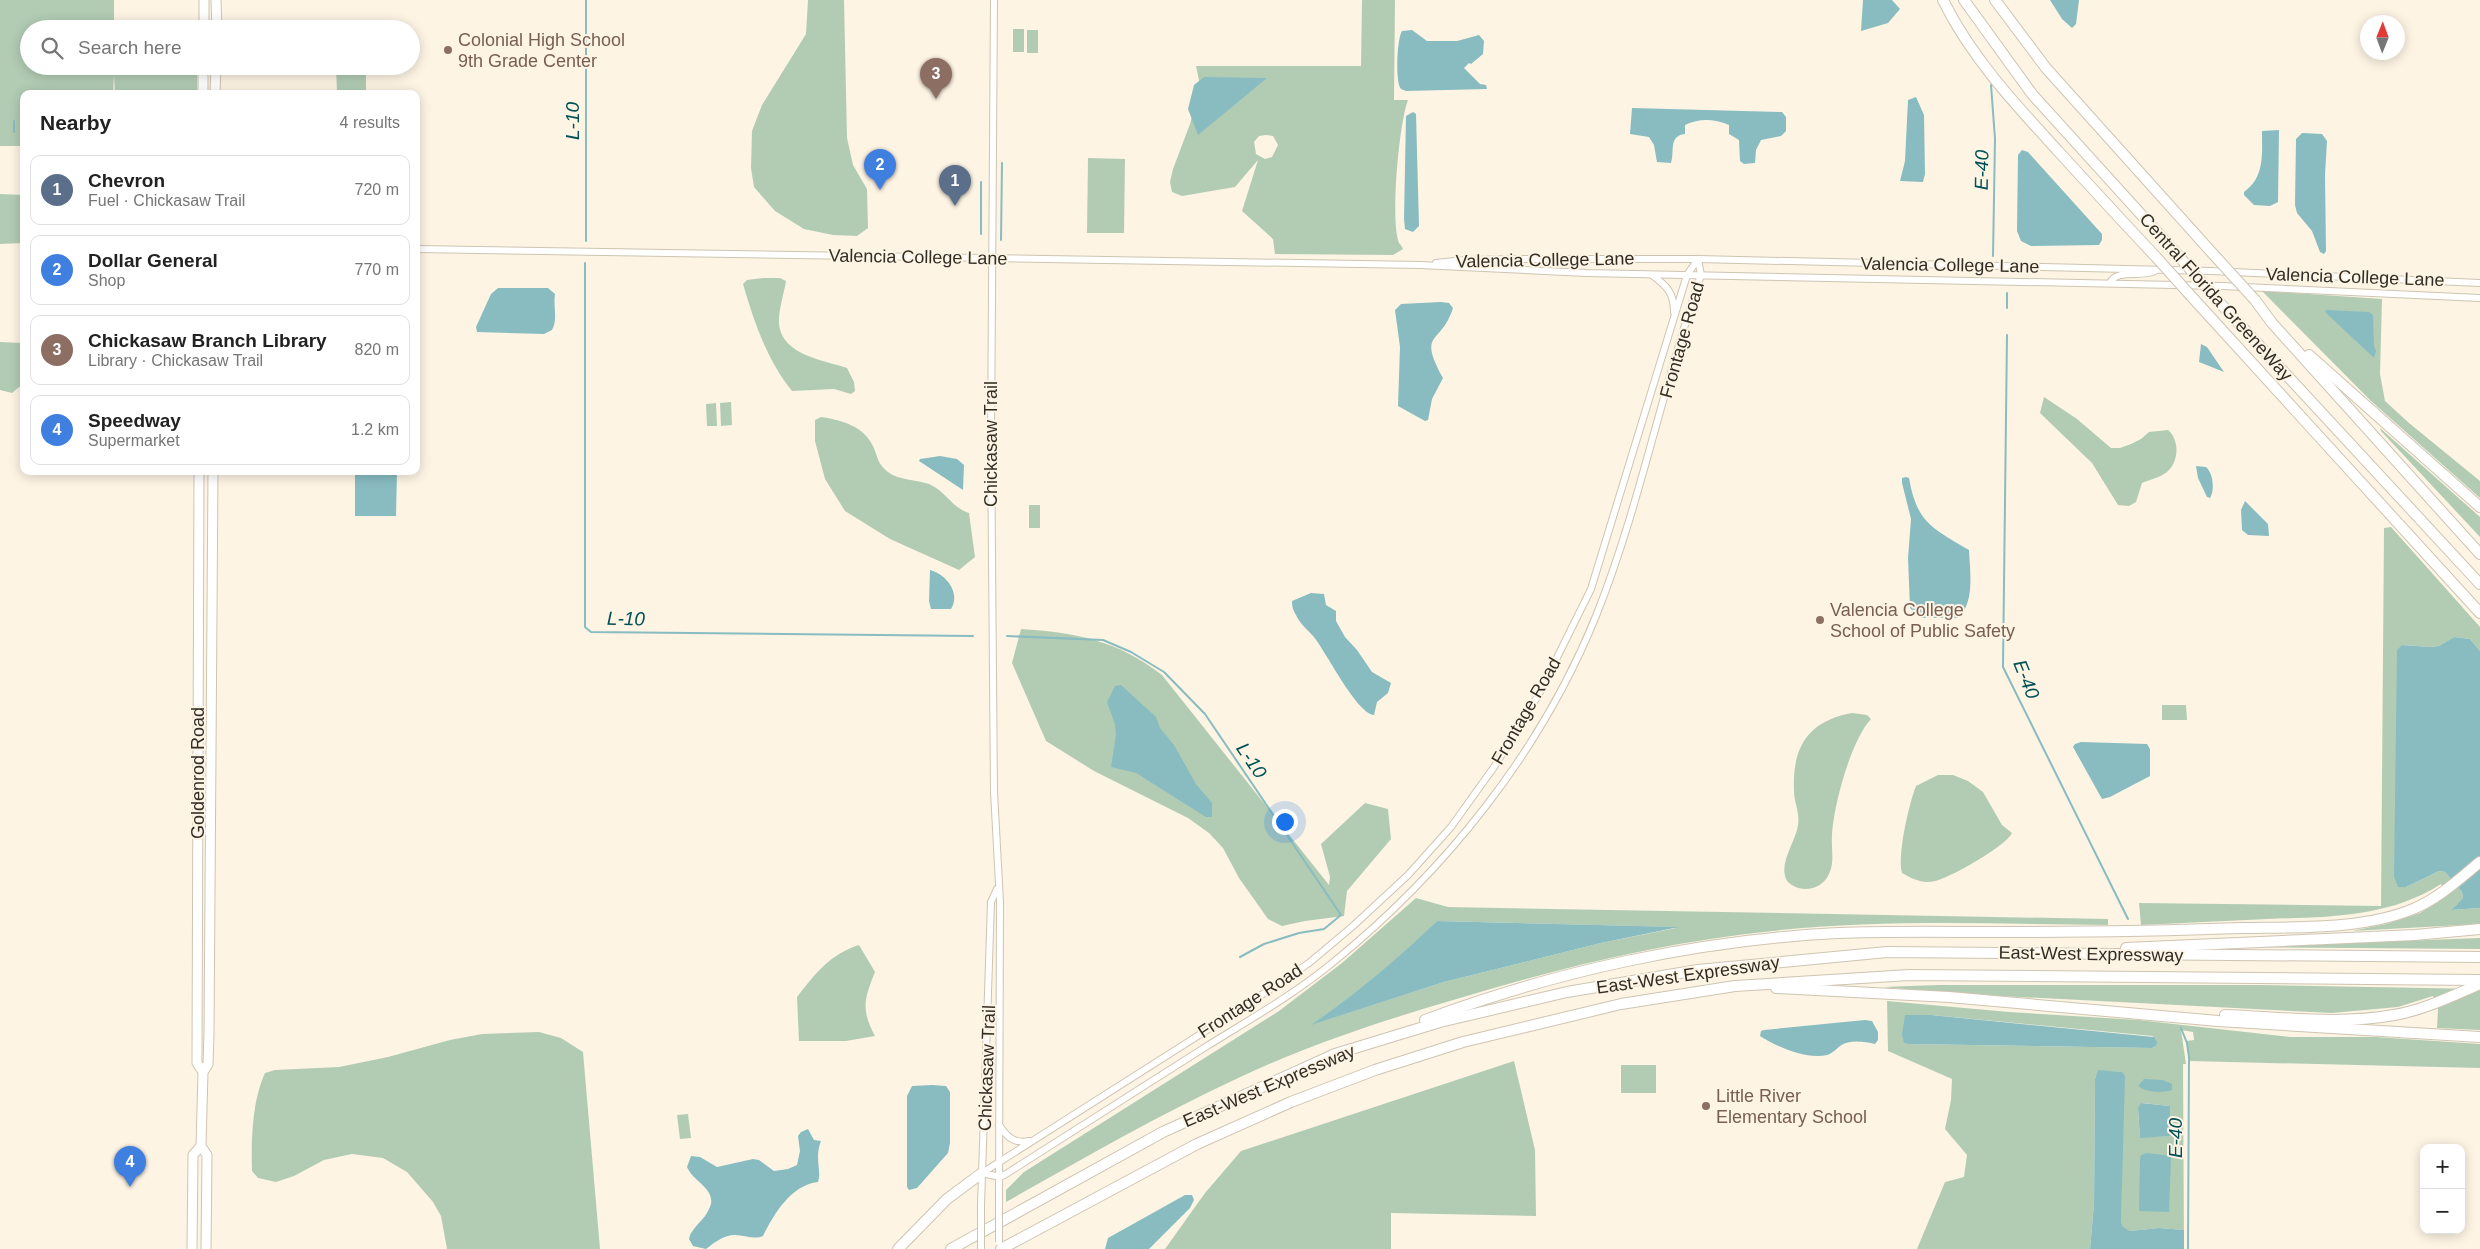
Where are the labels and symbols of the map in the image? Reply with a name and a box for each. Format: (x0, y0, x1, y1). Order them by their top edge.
north arrow (2360, 15, 2405, 60)
place label: Colonial High School 9th Grade Center (458, 30, 625, 71)
marker: Colonial High School 9th Grade Center (442, 44, 454, 56)
pin: 3 (920, 58, 952, 99)
water label: L-10 (562, 102, 583, 140)
pin: 2 (864, 149, 896, 190)
water label: E-40 (1971, 149, 1992, 190)
pin: 1 (939, 165, 971, 206)
street label: Central Florida GreeneWay (2135, 209, 2297, 385)
street label: Valencia College Lane (828, 245, 1008, 269)
street label: Valencia College Lane (1455, 248, 1635, 272)
street label: Valencia College Lane (1860, 253, 2040, 277)
street label: Valencia College Lane (2265, 264, 2445, 290)
street label: Frontage Road (1656, 280, 1708, 400)
street label: Chickasaw Trail (981, 381, 1001, 507)
place label: Valencia College School of Public Safety (1830, 600, 2015, 641)
water label: L-10 (607, 608, 646, 629)
marker: Valencia College School of Public Safety (1814, 614, 1826, 626)
street label: Frontage Road (1487, 654, 1565, 768)
water label: E-40 (2009, 657, 2044, 702)
street label: Goldenrod Road (188, 707, 208, 839)
water label: L-10 (1232, 739, 1271, 782)
your location (1272, 809, 1298, 835)
street label: East-West Expressway (1998, 942, 2184, 966)
street label: East-West Expressway (1595, 952, 1781, 998)
street label: Frontage Road (1194, 960, 1306, 1042)
street label: Chickasaw Trail (975, 1005, 999, 1131)
street label: East-West Expressway (1180, 1041, 1358, 1131)
place label: Little River Elementary School (1716, 1086, 1867, 1127)
marker: Little River Elementary School (1700, 1100, 1712, 1112)
water label: E-40 (2165, 1118, 2186, 1158)
pin: 4 (114, 1146, 146, 1187)

